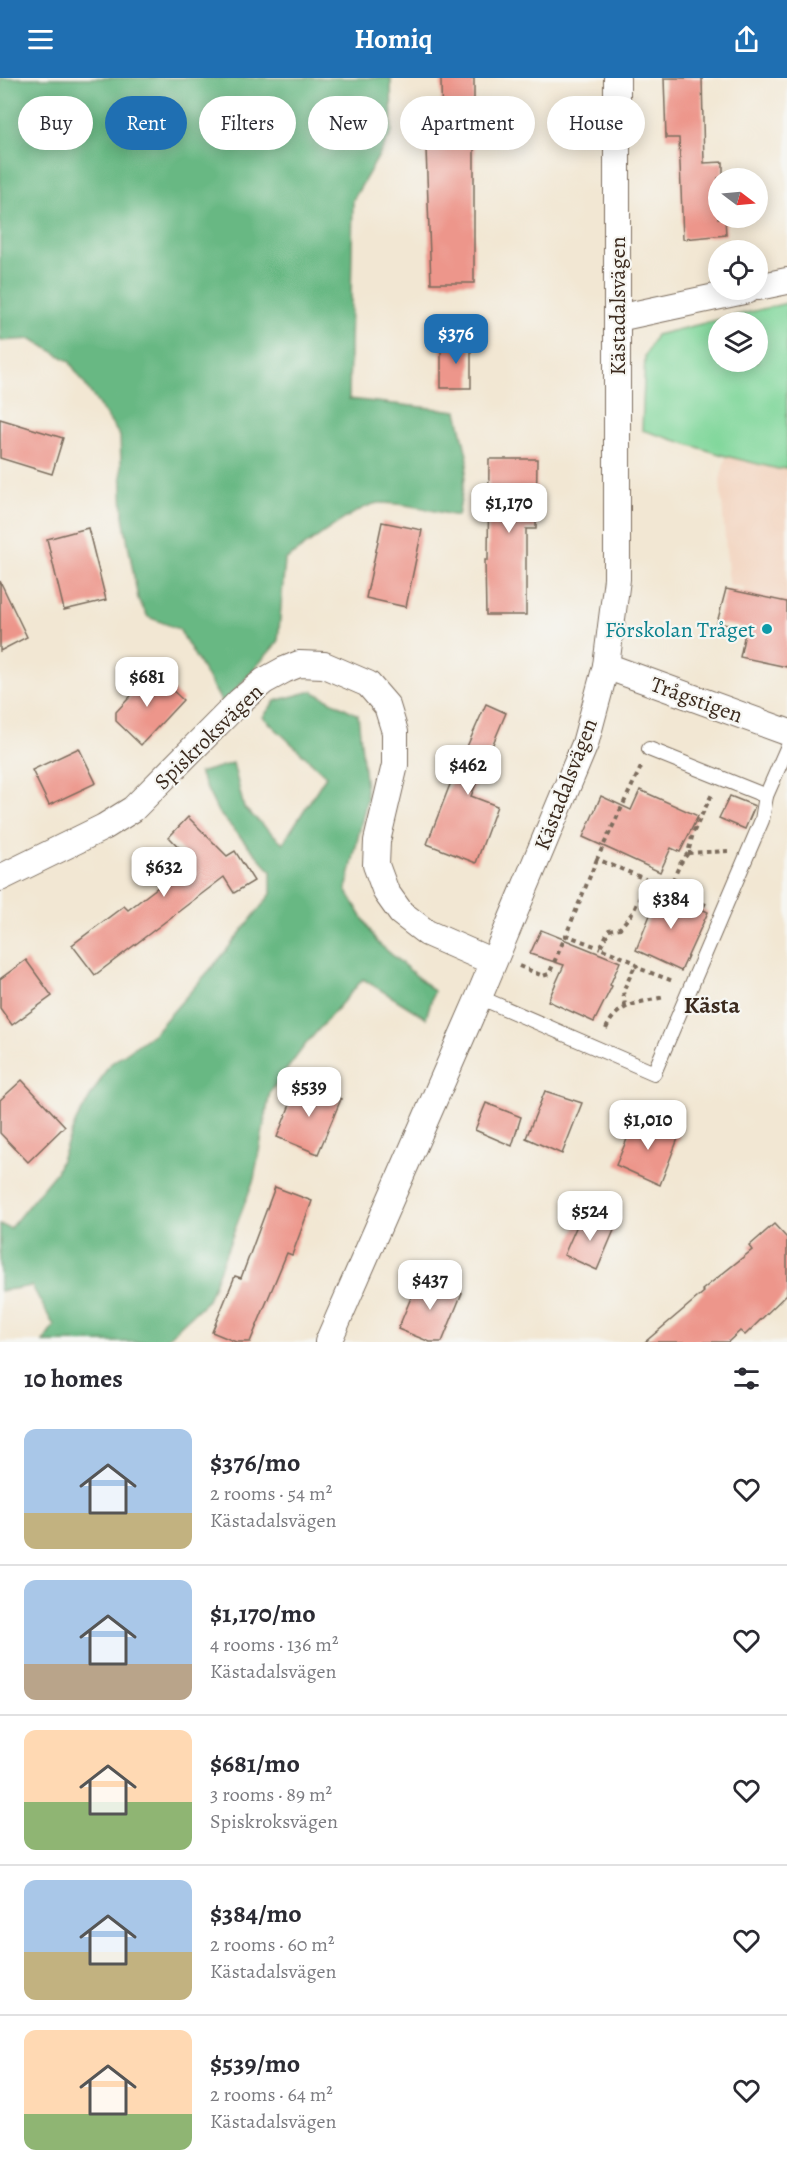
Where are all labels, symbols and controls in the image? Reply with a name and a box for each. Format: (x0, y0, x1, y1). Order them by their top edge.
text: Homiq (354, 21, 433, 57)
icon: menu (24, 23, 57, 56)
icon: share (730, 23, 763, 56)
chip: Buy (18, 96, 93, 150)
chip: Rent (105, 96, 187, 150)
chip: Filters (199, 96, 296, 150)
chip: New (308, 96, 388, 150)
chip: Apartment (400, 96, 535, 150)
chip: House (547, 96, 645, 150)
north arrow (708, 168, 768, 228)
map controls (708, 168, 768, 372)
street label: Kästadalsvägen (603, 236, 633, 376)
button: locate (708, 240, 768, 300)
button: layers (708, 312, 768, 372)
pin: $376 (420, 314, 492, 365)
text: $376 (438, 320, 474, 347)
pin: $1,170 (460, 483, 558, 534)
text: $1,170 (485, 489, 533, 516)
place label: Förskolan Tråget (605, 615, 755, 645)
marker: Förskolan Tråget (760, 622, 774, 636)
pin: $681 (111, 657, 183, 708)
text: $681 (129, 663, 165, 690)
street label: Trågstigen (646, 669, 747, 730)
street label: Spiskroksvägen (148, 677, 270, 796)
street label: Kästadalsvägen (527, 714, 605, 855)
pin: $462 (432, 745, 504, 796)
text: $462 (449, 751, 487, 778)
pin: $632 (128, 847, 200, 898)
text: $632 (146, 853, 182, 880)
pin: $384 (635, 879, 707, 930)
text: $384 (653, 885, 689, 912)
district label: Kästa (684, 989, 741, 1021)
pin: $539 (273, 1067, 345, 1118)
text: $539 (291, 1073, 327, 1100)
pin: $1,010 (599, 1100, 697, 1151)
text: $1,010 (623, 1106, 673, 1133)
pin: $524 (554, 1191, 626, 1242)
text: $524 (572, 1197, 608, 1224)
pin: $437 (394, 1260, 466, 1311)
text: $437 (412, 1266, 448, 1293)
text: 10 homes (24, 1361, 123, 1396)
icon: filters (730, 1362, 763, 1395)
text: $376/mo (210, 1445, 300, 1480)
icon: home (72, 1453, 144, 1525)
icon: heart (730, 1473, 763, 1506)
text: 2 rooms · 54 m² (210, 1480, 332, 1507)
text: Kästadalsvägen (210, 1507, 336, 1534)
text: $1,170/mo (210, 1596, 316, 1631)
icon: home (72, 1604, 144, 1676)
icon: heart (730, 1624, 763, 1657)
text: 4 rooms · 136 m² (210, 1631, 339, 1658)
text: Kästadalsvägen (210, 1658, 336, 1685)
text: $681/mo (210, 1746, 300, 1781)
icon: home (72, 1754, 144, 1826)
icon: heart (730, 1774, 763, 1807)
text: 3 rooms · 89 m² (210, 1781, 332, 1808)
text: Spiskroksvägen (210, 1808, 338, 1835)
text: $384/mo (210, 1896, 302, 1931)
icon: home (72, 1904, 144, 1976)
icon: heart (730, 1924, 763, 1957)
text: 2 rooms · 60 m² (210, 1931, 334, 1958)
text: Kästadalsvägen (210, 1958, 336, 1985)
text: $539/mo (210, 2046, 300, 2081)
icon: home (72, 2054, 144, 2126)
icon: heart (730, 2074, 763, 2107)
text: 2 rooms · 64 m² (210, 2081, 333, 2108)
text: Kästadalsvägen (210, 2108, 336, 2135)

